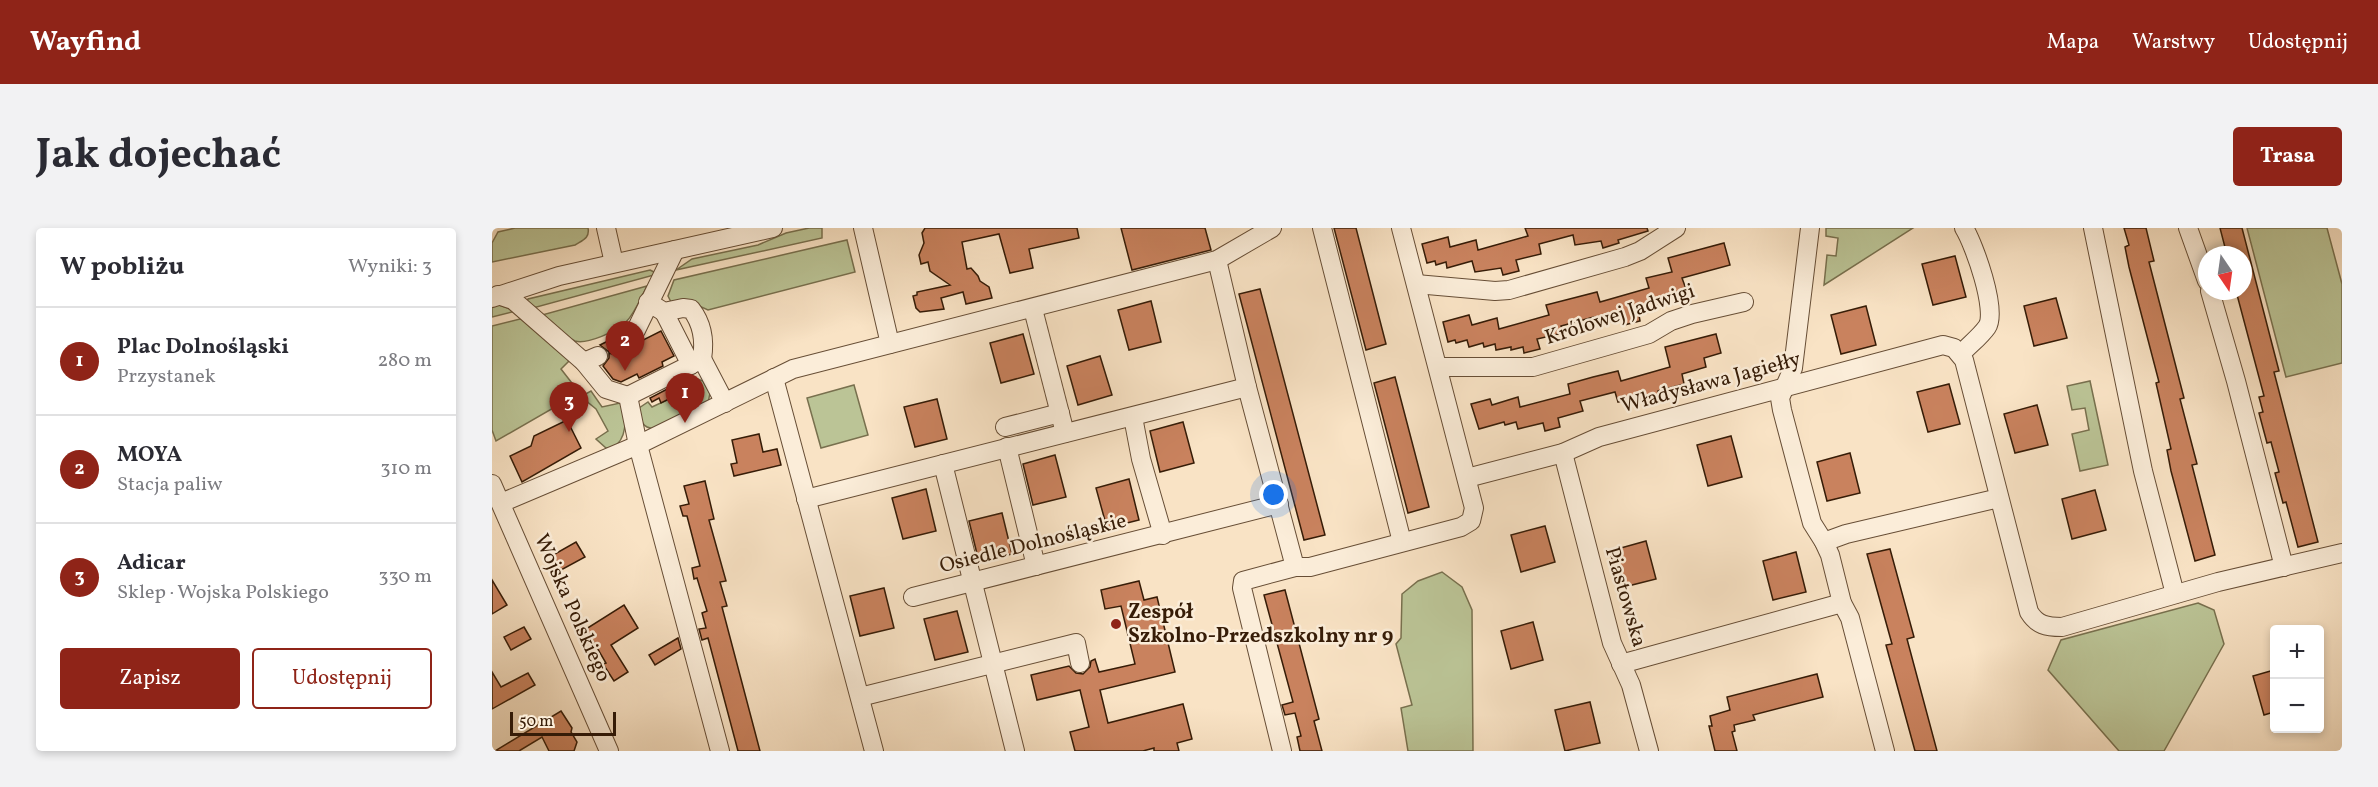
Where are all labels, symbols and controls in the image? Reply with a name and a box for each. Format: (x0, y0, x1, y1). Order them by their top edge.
text: Wayfind (30, 23, 141, 62)
text: Mapa (2047, 28, 2099, 57)
text: Warstwy (2132, 28, 2215, 57)
text: Udostępnij (2248, 28, 2348, 57)
text: Jak dojechać (36, 127, 281, 186)
button: Trasa (2233, 127, 2342, 186)
north arrow (2198, 246, 2252, 300)
text: W pobliżu (60, 249, 184, 285)
text: Wyniki: 3 (348, 253, 432, 281)
street label: Królowej Jadwigi (1541, 277, 1699, 353)
pin: 2 (606, 322, 644, 371)
text: Plac Dolnośląski (117, 332, 289, 363)
street label: Władysława Jagiełły (1618, 345, 1805, 421)
text: 1 (75, 347, 84, 375)
text: 280 m (377, 347, 432, 375)
text: Przystanek (117, 363, 216, 391)
pin: 1 (666, 374, 704, 423)
pin: 3 (550, 382, 589, 432)
text: MOYA (117, 440, 182, 471)
text: 2 (74, 455, 85, 483)
text: 310 m (380, 455, 432, 483)
text: Stacja paliw (117, 471, 222, 499)
your location (1259, 480, 1288, 509)
street label: Osiedle Dolnośląskie (937, 507, 1130, 581)
street label: Wojska Polskiego (526, 529, 618, 687)
street label: Piastowska (1597, 543, 1653, 651)
text: Adicar (117, 548, 186, 579)
text: 3 (74, 563, 85, 591)
text: 330 m (378, 563, 432, 591)
text: Sklep · Wojska Polskiego (117, 579, 329, 607)
place label: Zespół Szkolno-Przedszkolny nr 9 (1128, 598, 1393, 651)
marker: Zespół Szkolno-Przedszkolny nr 9 (1109, 617, 1123, 631)
map controls (2270, 625, 2324, 733)
button: + (2270, 625, 2324, 679)
button: Zapisz (60, 648, 240, 709)
button: Udostępnij (252, 648, 432, 709)
button: − (2270, 679, 2324, 733)
scale bar (510, 709, 616, 736)
text: 50 m (519, 711, 553, 733)

